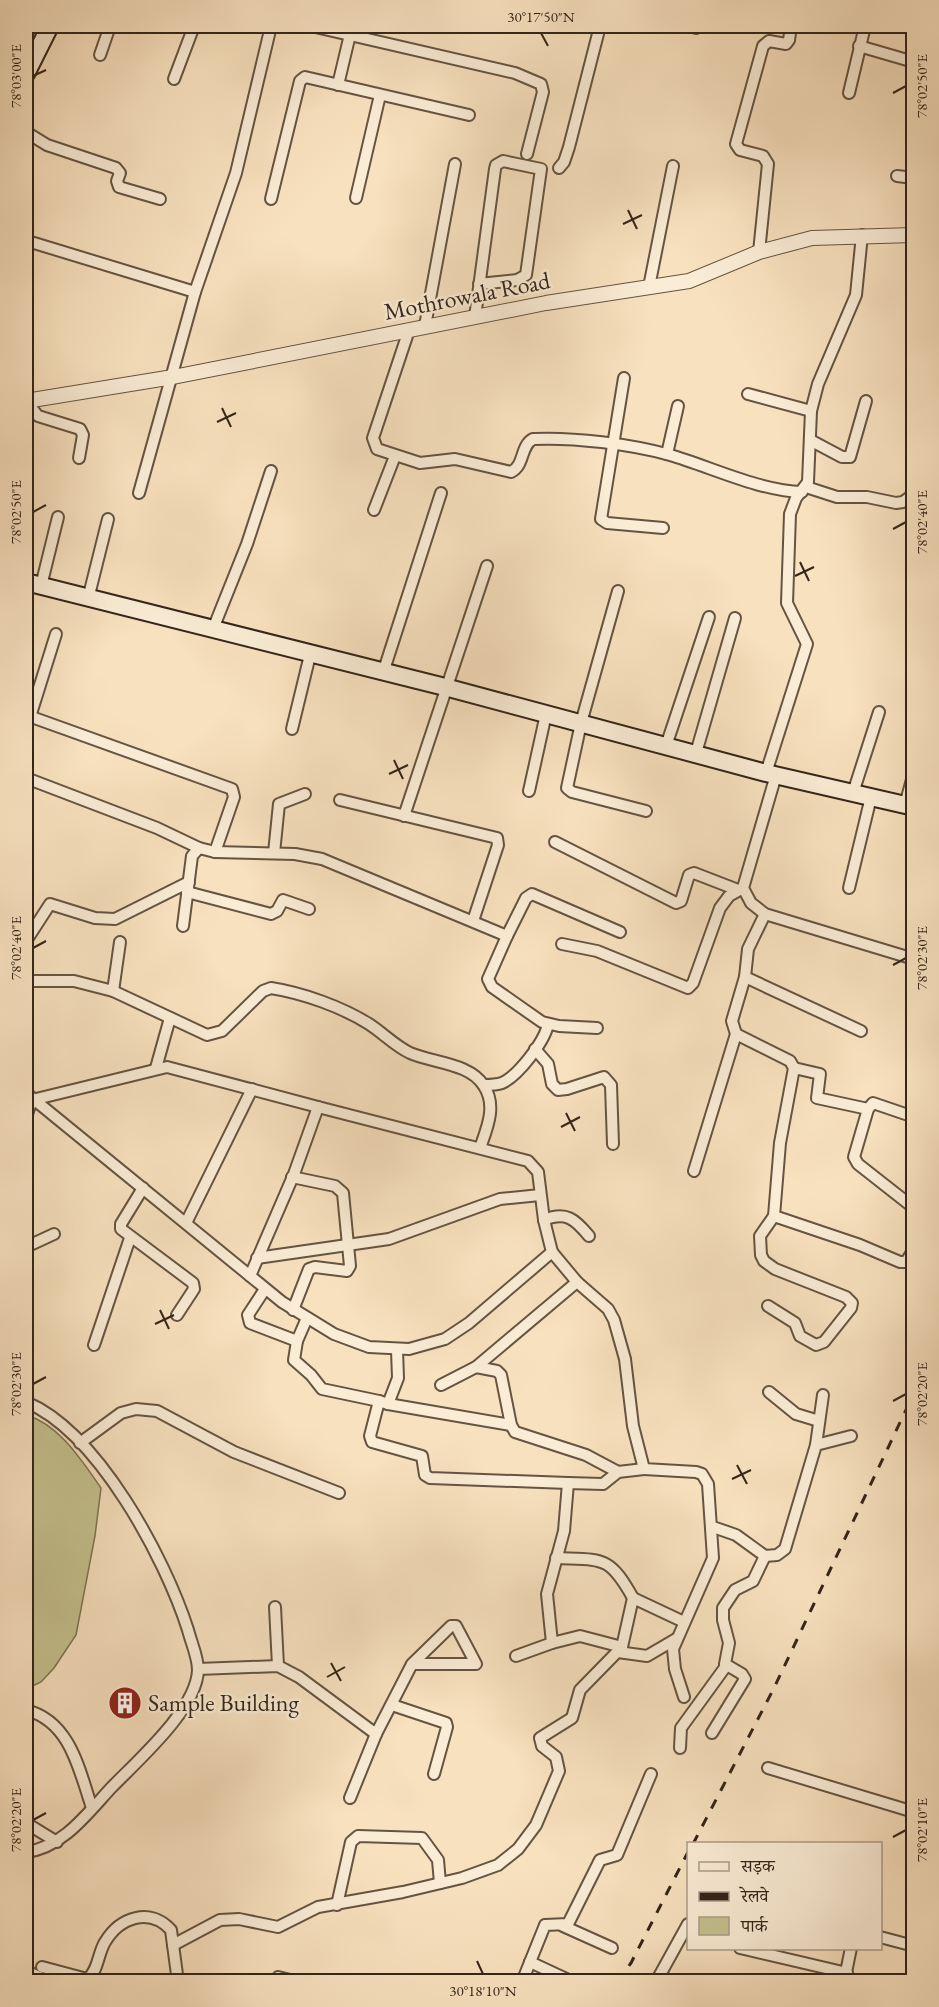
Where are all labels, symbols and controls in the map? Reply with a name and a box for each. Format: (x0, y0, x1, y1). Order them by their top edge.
text: 30°17'50"N (507, 7, 575, 26)
text: 78°03'00"E (6, 43, 25, 108)
text: 78°02'50"E (912, 53, 931, 118)
street label: Mothrowala Road (381, 264, 553, 327)
text: 78°02'50"E (6, 479, 25, 544)
text: 78°02'40"E (912, 489, 931, 554)
text: 78°02'40"E (6, 915, 25, 980)
text: 78°02'30"E (912, 925, 931, 990)
text: 78°02'30"E (6, 1351, 25, 1416)
text: 78°02'20"E (912, 1361, 931, 1426)
building icon: Sample Building (107, 1685, 143, 1721)
place label: Sample Building (148, 1687, 299, 1718)
text: 78°02'20"E (6, 1787, 25, 1852)
text: 78°02'10"E (912, 1797, 931, 1862)
legend (687, 1842, 882, 1950)
text: सड़क (740, 1854, 776, 1877)
text: रेलवे (739, 1884, 770, 1907)
text: पार्क (740, 1914, 769, 1937)
text: 30°18'10"N (449, 1981, 517, 2000)

